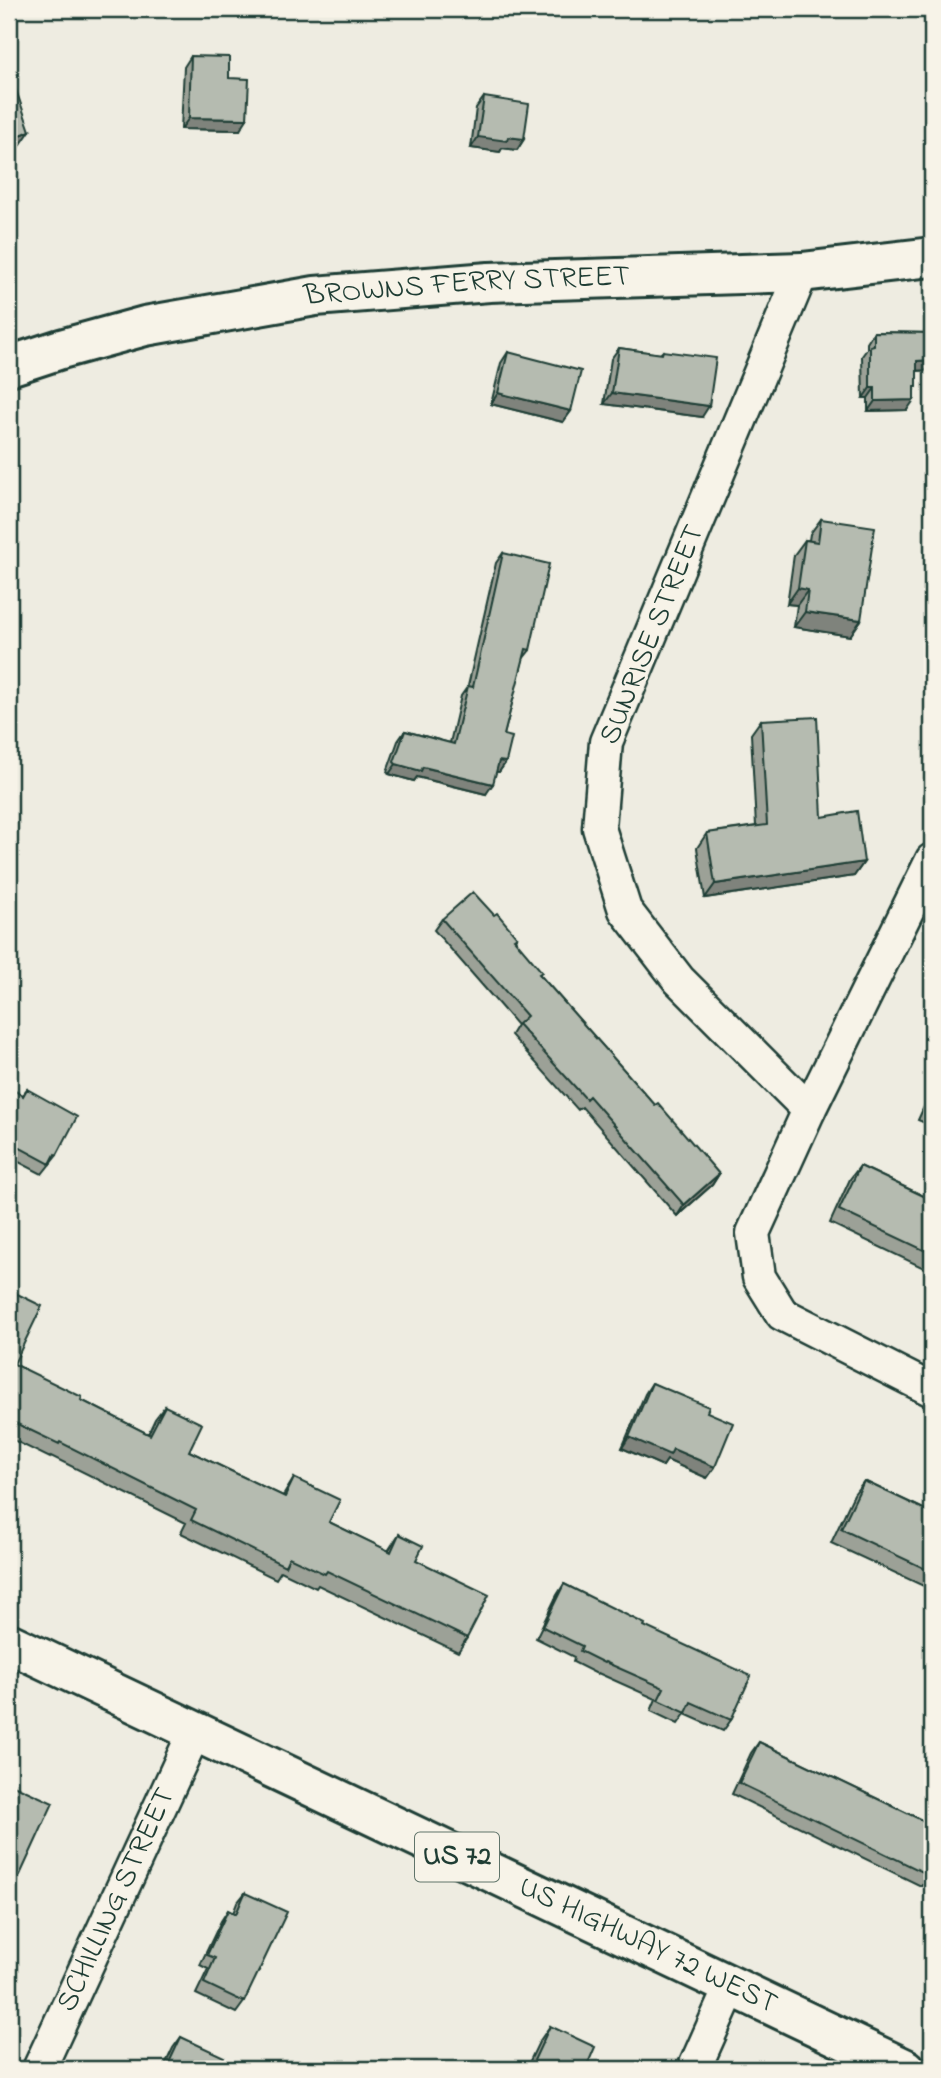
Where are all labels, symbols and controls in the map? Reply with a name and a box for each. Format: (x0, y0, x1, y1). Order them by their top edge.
street label: BROWNS FERRY STREET (300, 256, 631, 320)
street label: SUNRISE STREET (589, 518, 717, 752)
street label: SCHILLING STREET (46, 1781, 188, 2020)
road number: US 72 (415, 1832, 499, 1882)
street label: US HIGHWAY 72 WEST (511, 1866, 785, 2027)

